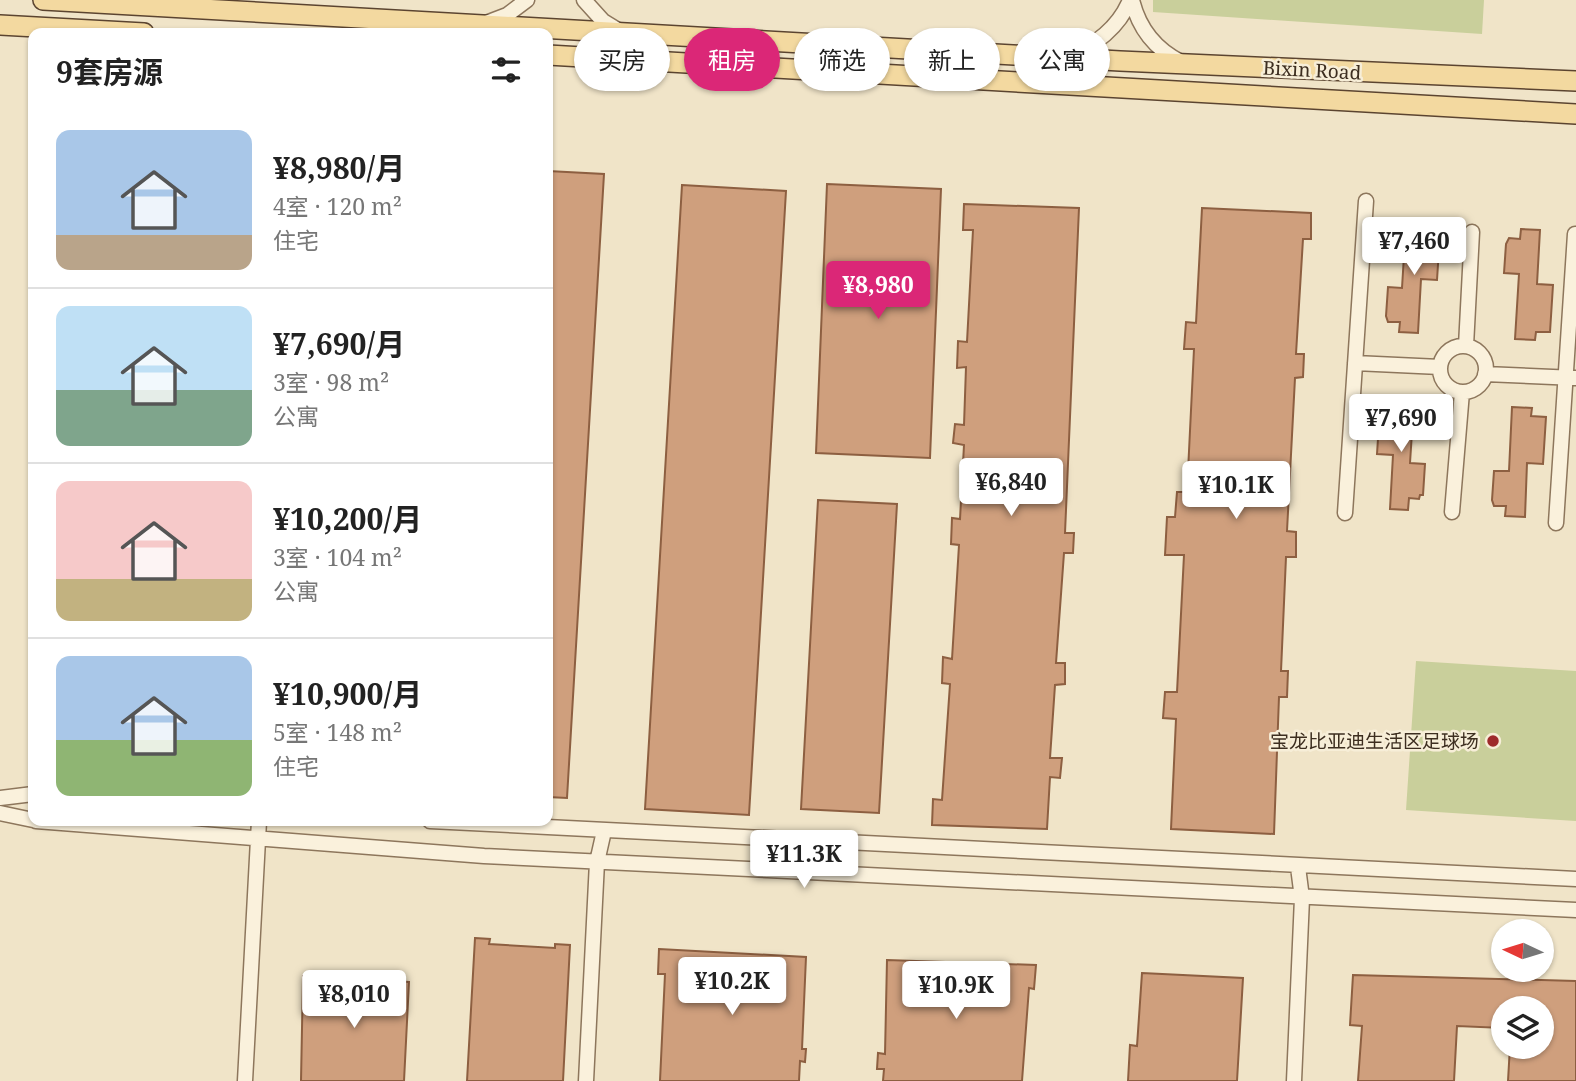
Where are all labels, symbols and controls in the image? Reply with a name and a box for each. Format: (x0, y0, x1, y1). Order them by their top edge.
chip: 买房 (574, 28, 670, 91)
chip: 租房 (684, 28, 780, 91)
chip: 筛选 (794, 28, 890, 91)
chip: 新上 (904, 28, 1000, 91)
chip: 公寓 (1014, 28, 1110, 91)
text: 9套房源 (56, 51, 163, 92)
icon: filters (487, 51, 525, 89)
street label: Bixin Road (1262, 54, 1362, 86)
text: ¥8,980/月 (273, 147, 405, 188)
icon: home (112, 158, 196, 242)
text: 4室 · 120 m² (273, 190, 402, 222)
pin: ¥7,460 (1357, 218, 1471, 277)
text: 住宅 (273, 224, 319, 256)
text: ¥7,460 (1378, 224, 1450, 256)
pin: ¥8,980 (821, 262, 935, 321)
text: ¥8,980 (842, 268, 914, 300)
text: ¥7,690/月 (273, 323, 405, 364)
icon: home (112, 334, 196, 418)
text: 3室 · 98 m² (273, 366, 389, 398)
pin: ¥7,690 (1344, 394, 1458, 454)
text: 公寓 (273, 400, 319, 432)
text: ¥7,690 (1365, 401, 1437, 433)
pin: ¥6,840 (954, 458, 1068, 518)
pin: ¥10.1K (1179, 462, 1293, 521)
text: ¥6,840 (975, 465, 1047, 497)
text: ¥10.1K (1198, 468, 1274, 500)
text: ¥10,200/月 (273, 498, 422, 539)
icon: home (112, 509, 196, 593)
text: 3室 · 104 m² (273, 541, 402, 573)
text: 公寓 (273, 575, 319, 607)
text: ¥10,900/月 (273, 673, 422, 714)
icon: home (112, 684, 196, 768)
text: 5室 · 148 m² (273, 716, 402, 748)
place label: 宝龙比亚迪生活区足球场 (1270, 728, 1479, 754)
marker: 宝龙比亚迪生活区足球场 (1485, 733, 1501, 749)
text: 住宅 (273, 750, 319, 782)
pin: ¥11.3K (747, 830, 861, 890)
text: ¥11.3K (766, 837, 842, 869)
north arrow (1491, 919, 1554, 982)
map controls (1491, 919, 1554, 1059)
pin: ¥10.2K (675, 958, 789, 1017)
pin: ¥10.9K (899, 962, 1013, 1021)
text: ¥10.2K (694, 964, 770, 996)
text: ¥10.9K (918, 968, 994, 1000)
pin: ¥8,010 (297, 970, 411, 1030)
text: ¥8,010 (318, 977, 390, 1009)
button: layers (1491, 996, 1554, 1059)

